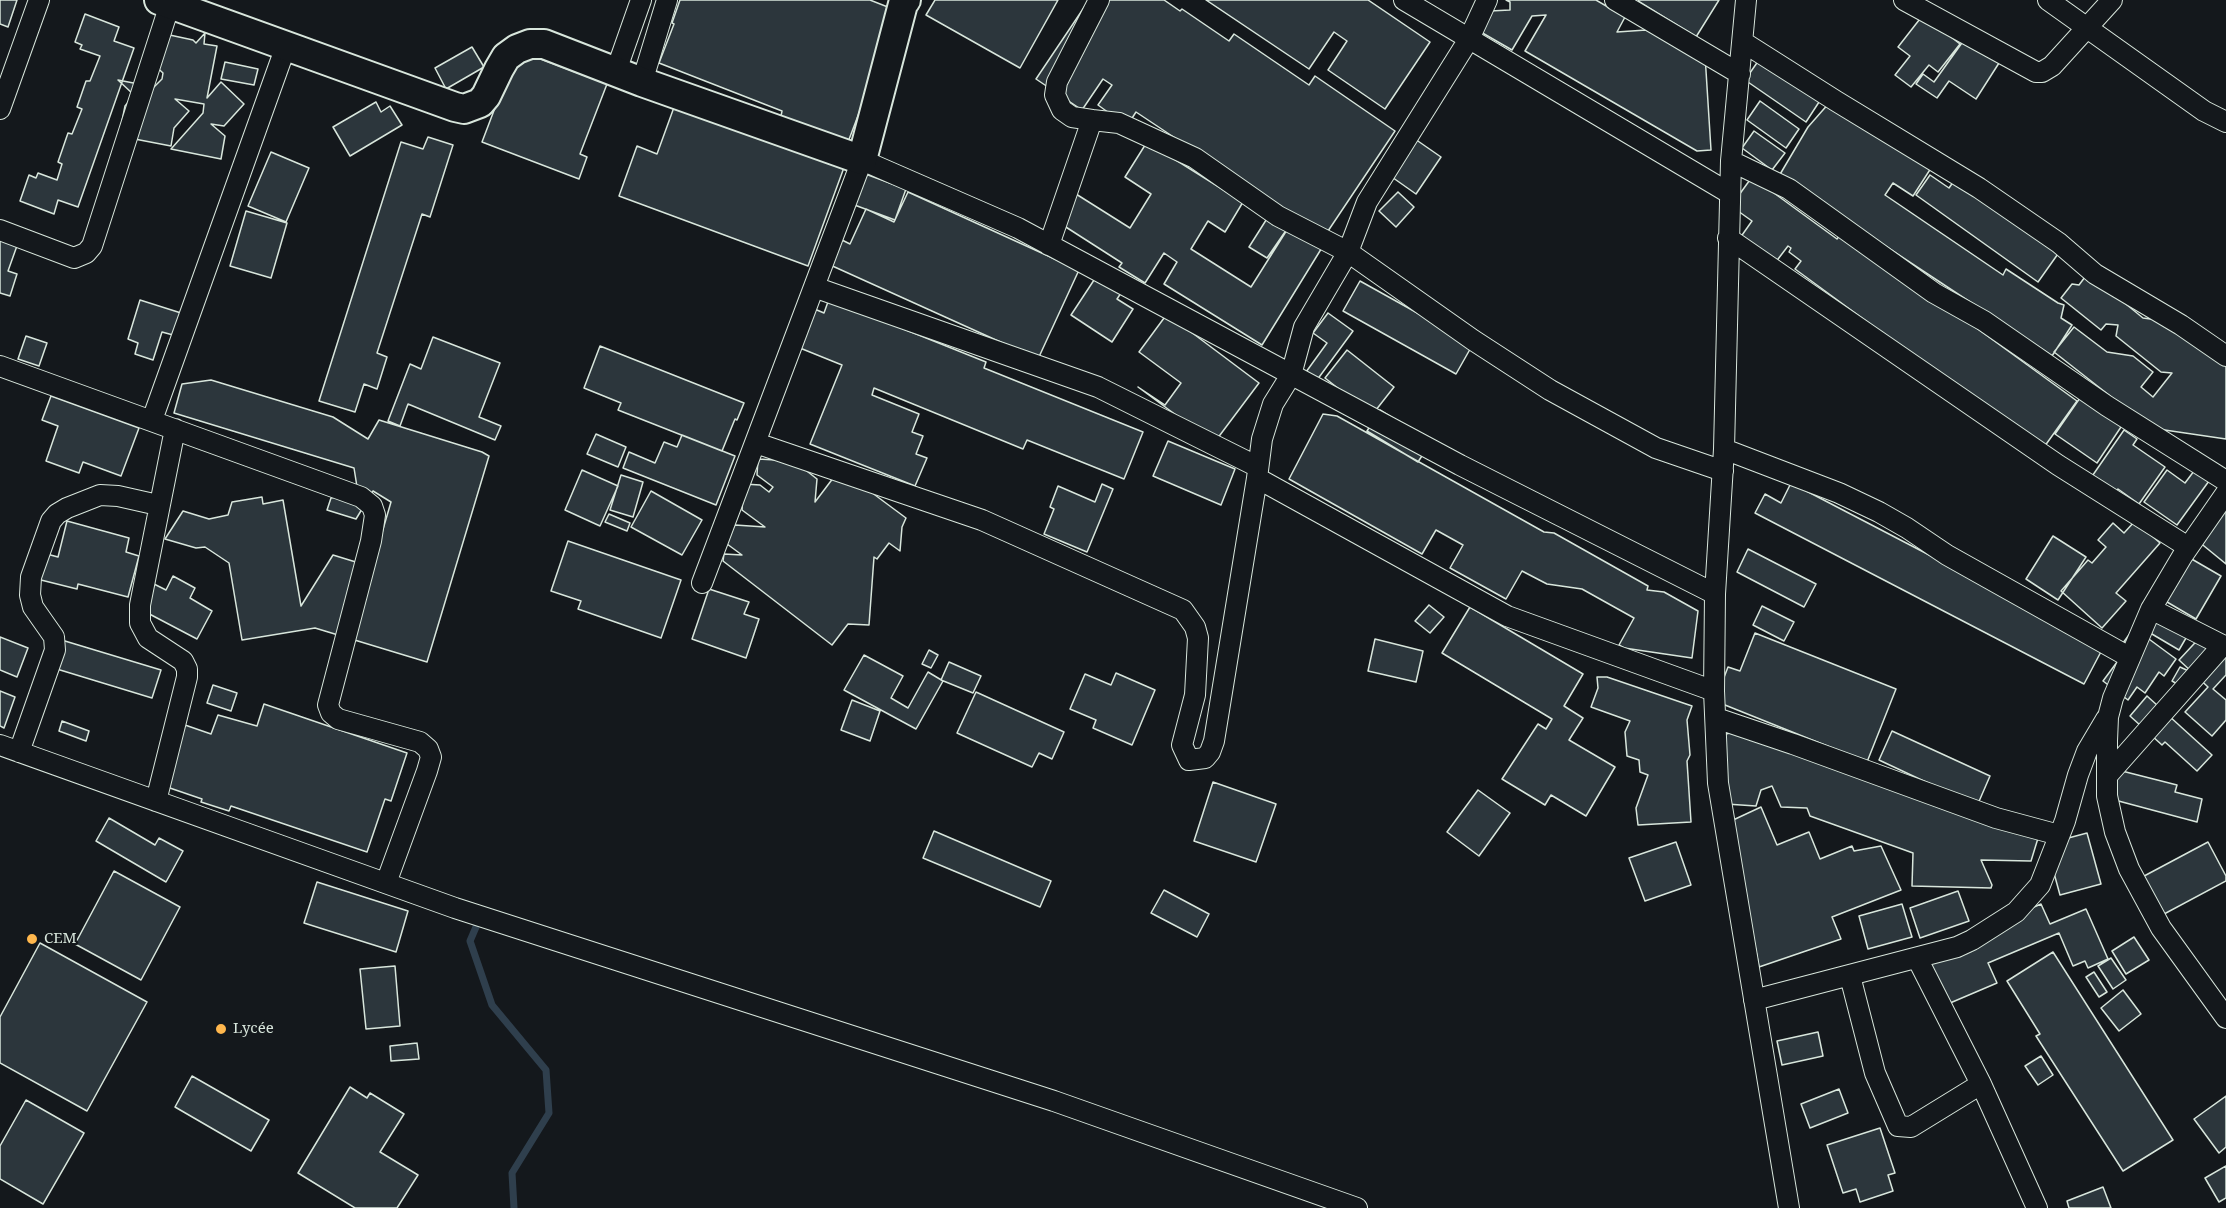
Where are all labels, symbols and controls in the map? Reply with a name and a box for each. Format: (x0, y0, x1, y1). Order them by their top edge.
place label: CEM (44, 930, 77, 948)
marker: CEM (25, 932, 39, 946)
place label: Lycée (233, 1020, 274, 1038)
marker: Lycée (214, 1022, 228, 1036)

